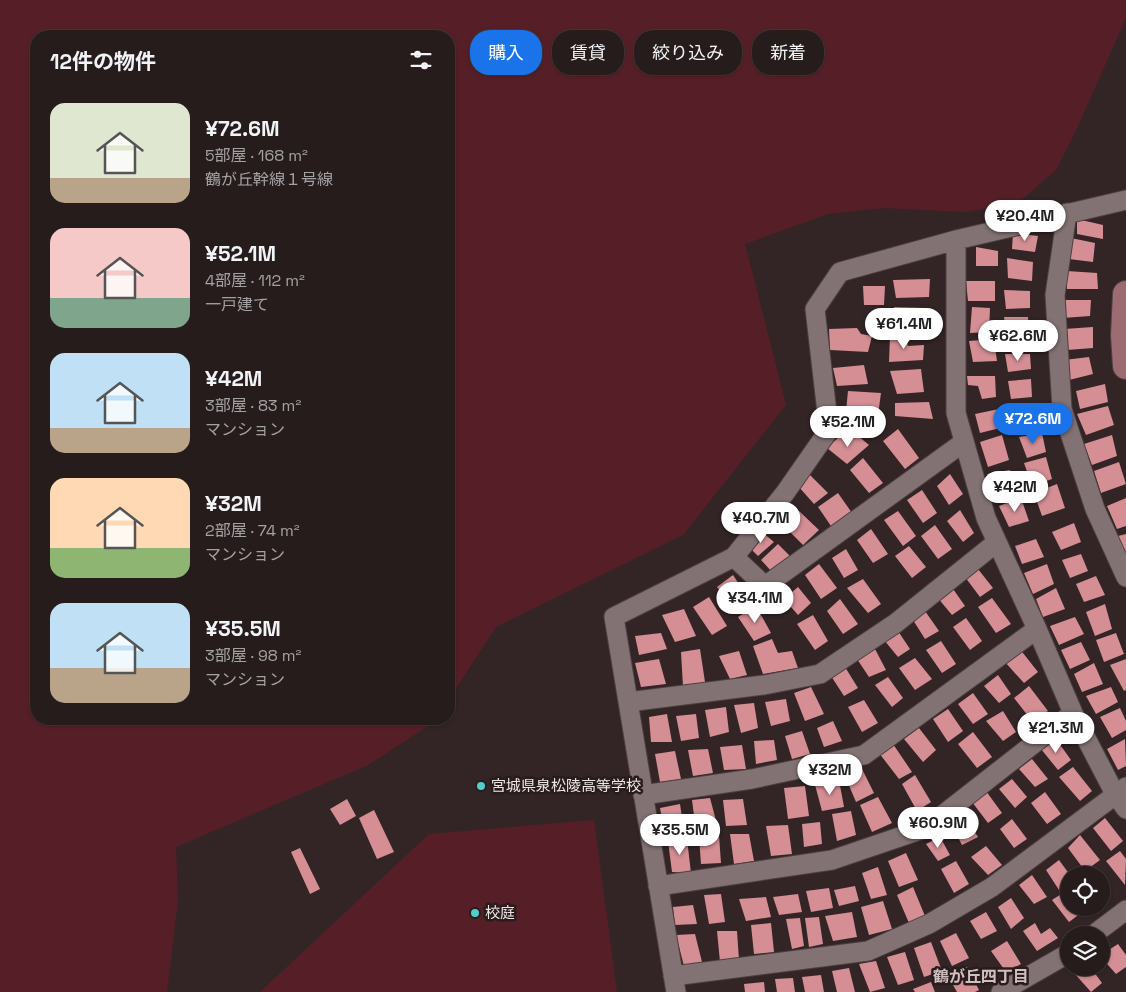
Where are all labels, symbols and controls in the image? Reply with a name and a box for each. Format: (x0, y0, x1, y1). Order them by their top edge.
chip: 購入 (470, 30, 542, 75)
chip: 賃貸 (552, 30, 624, 75)
chip: 絞り込み (634, 30, 742, 75)
chip: 新着 (752, 30, 824, 75)
icon: filters (407, 46, 435, 74)
text: 12件の物件 (50, 48, 156, 75)
text: ¥72.6M (205, 115, 280, 142)
icon: home (90, 123, 150, 183)
text: 5部屋 · 168 m² (205, 145, 308, 166)
text: 鶴が丘幹線１号線 (205, 169, 333, 190)
pin: ¥20.4M (984, 200, 1066, 242)
text: ¥20.4M (996, 205, 1054, 226)
text: ¥52.1M (205, 240, 276, 267)
icon: home (90, 248, 150, 308)
text: 4部屋 · 112 m² (205, 270, 305, 291)
text: 一戸建て (205, 294, 269, 315)
pin: ¥61.4M (863, 308, 945, 350)
text: ¥61.4M (876, 313, 932, 334)
pin: ¥62.6M (977, 320, 1059, 362)
text: ¥62.6M (989, 325, 1047, 346)
text: ¥42M (205, 365, 262, 392)
icon: home (90, 373, 150, 433)
text: 3部屋 · 83 m² (205, 395, 301, 416)
pin: ¥72.6M (992, 402, 1074, 445)
pin: ¥52.1M (807, 406, 889, 448)
text: ¥72.6M (1005, 408, 1061, 429)
text: ¥52.1M (821, 411, 875, 432)
text: マンション (205, 419, 285, 440)
pin: ¥42M (985, 470, 1045, 513)
text: ¥42M (993, 476, 1037, 497)
text: ¥32M (205, 490, 262, 517)
icon: home (90, 498, 150, 558)
pin: ¥40.7M (720, 502, 802, 544)
text: ¥40.7M (732, 507, 790, 528)
text: 2部屋 · 74 m² (205, 520, 300, 541)
text: マンション (205, 544, 285, 565)
pin: ¥34.1M (714, 582, 796, 624)
text: ¥34.1M (727, 587, 783, 608)
text: ¥35.5M (205, 615, 281, 642)
icon: home (90, 623, 150, 683)
text: 3部屋 · 98 m² (205, 645, 301, 666)
text: マンション (205, 669, 285, 690)
pin: ¥21.3M (1015, 712, 1097, 754)
text: ¥21.3M (1028, 717, 1084, 738)
pin: ¥32M (800, 754, 860, 796)
text: ¥32M (808, 759, 852, 780)
place label: 宮城県泉松陵高等学校 (491, 776, 641, 795)
marker: 宮城県泉松陵高等学校 (475, 780, 487, 792)
pin: ¥60.9M (897, 806, 979, 849)
text: ¥60.9M (909, 812, 967, 833)
pin: ¥35.5M (639, 814, 721, 856)
text: ¥35.5M (651, 819, 709, 840)
map controls (1060, 866, 1110, 976)
button: locate (1060, 866, 1110, 916)
place label: 校庭 (485, 903, 515, 922)
marker: 校庭 (469, 907, 481, 919)
button: layers (1060, 926, 1110, 976)
district label: 鶴が丘四丁目 (933, 966, 1029, 987)

